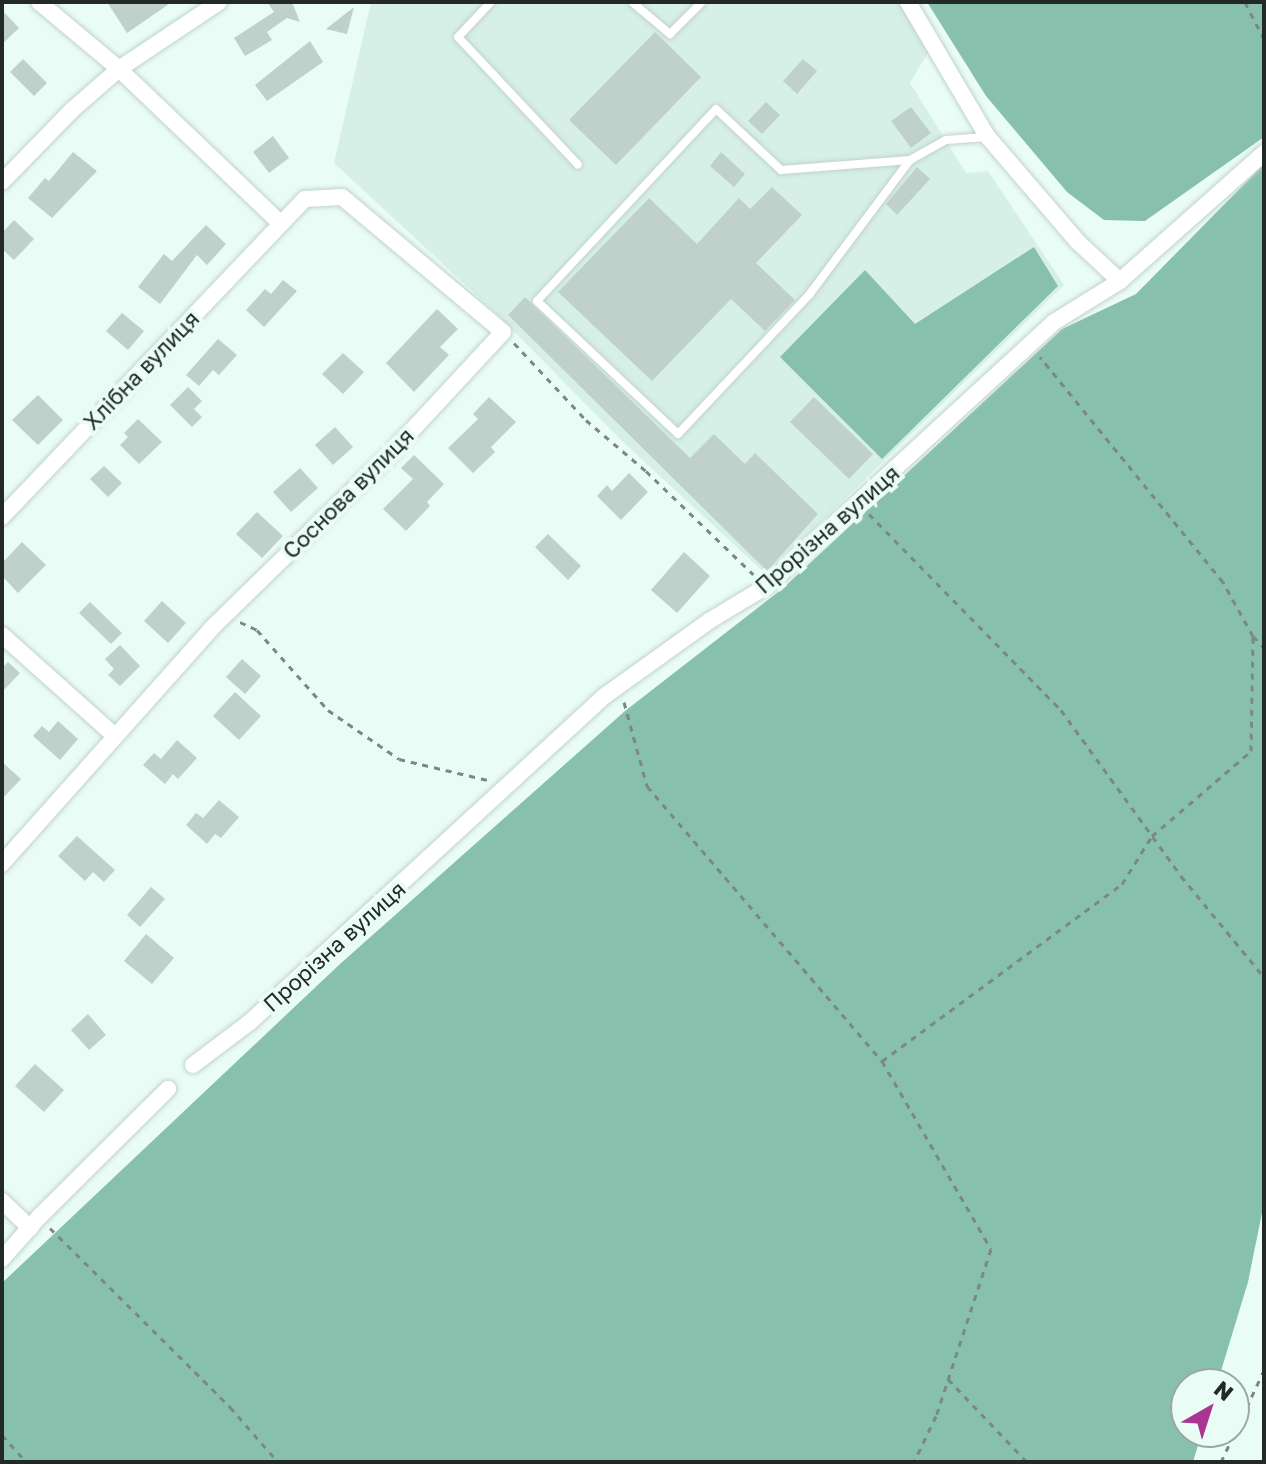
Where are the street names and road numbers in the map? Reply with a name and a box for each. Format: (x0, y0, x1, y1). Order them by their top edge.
street label: Хлібна вулиця (78, 305, 204, 435)
street label: Соснова вулиця (277, 422, 419, 564)
street label: Прорізна вулиця (750, 459, 904, 599)
street label: Прорізна вулиця (257, 875, 411, 1017)

